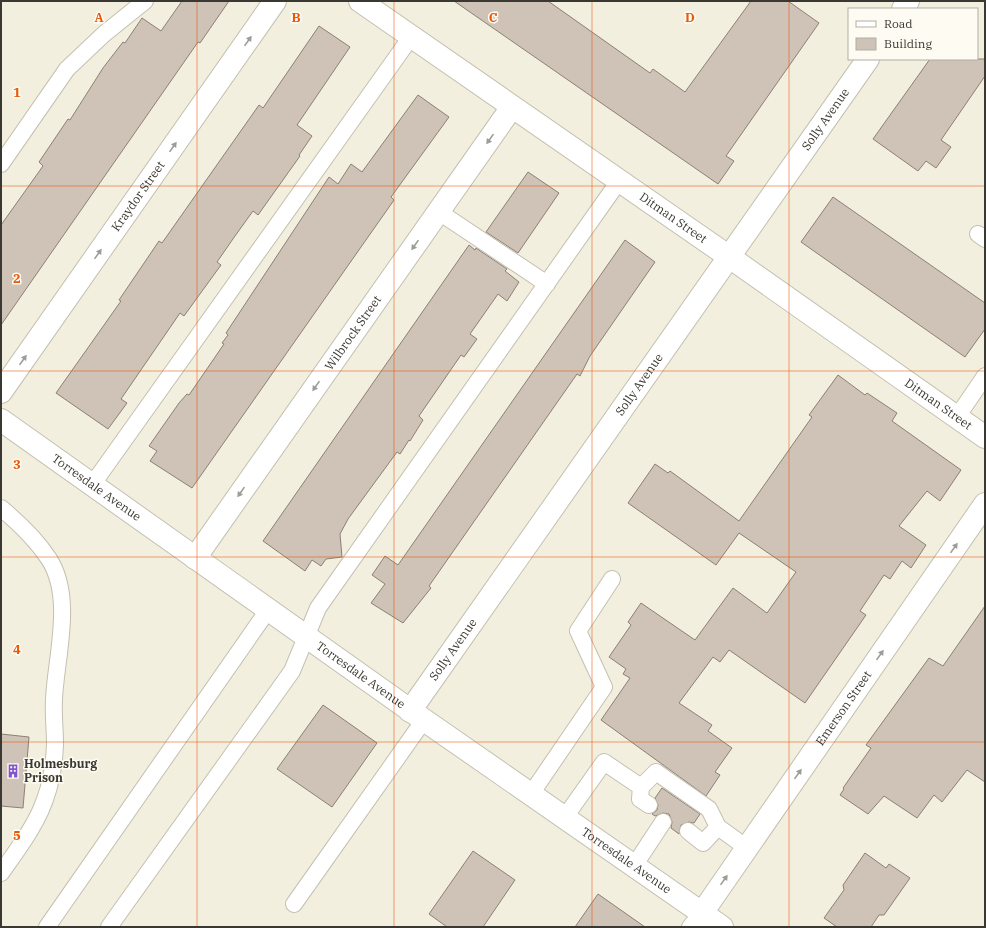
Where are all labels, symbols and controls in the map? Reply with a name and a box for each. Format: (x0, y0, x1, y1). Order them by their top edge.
legend (848, 8, 978, 60)
text: A (94, 9, 104, 26)
text: B (291, 9, 301, 26)
text: C (489, 9, 498, 26)
text: D (685, 9, 695, 26)
text: Road (884, 16, 913, 31)
one-way arrow (243, 36, 251, 46)
text: Building (884, 36, 932, 51)
text: 1 (13, 84, 21, 101)
street label: Solly Avenue (798, 85, 852, 153)
one-way arrow (486, 134, 494, 144)
one-way arrow (169, 142, 177, 153)
street label: Kraydor Street (108, 158, 168, 234)
street label: Ditman Street (637, 189, 710, 246)
one-way arrow (411, 240, 419, 251)
one-way arrow (94, 248, 102, 259)
text: 2 (13, 270, 21, 287)
street label: Wilbrock Street (321, 292, 384, 373)
street label: Solly Avenue (612, 350, 666, 418)
one-way arrow (19, 355, 27, 365)
street label: Ditman Street (902, 375, 975, 433)
one-way arrow (312, 381, 320, 391)
street label: Torresdale Avenue (49, 451, 144, 524)
text: 3 (13, 456, 21, 473)
one-way arrow (237, 487, 245, 497)
one-way arrow (950, 543, 958, 554)
street label: Solly Avenue (426, 615, 480, 683)
street label: Torresdale Avenue (313, 638, 409, 711)
text: 4 (13, 641, 21, 658)
one-way arrow (876, 650, 884, 661)
street label: Emerson Street (812, 668, 874, 748)
place label: Holmesburg Prison (24, 756, 97, 785)
building icon: Holmesburg Prison (5, 763, 21, 779)
one-way arrow (794, 768, 802, 779)
street label: Torresdale Avenue (579, 824, 674, 897)
text: 5 (13, 827, 21, 844)
one-way arrow (720, 875, 728, 886)

